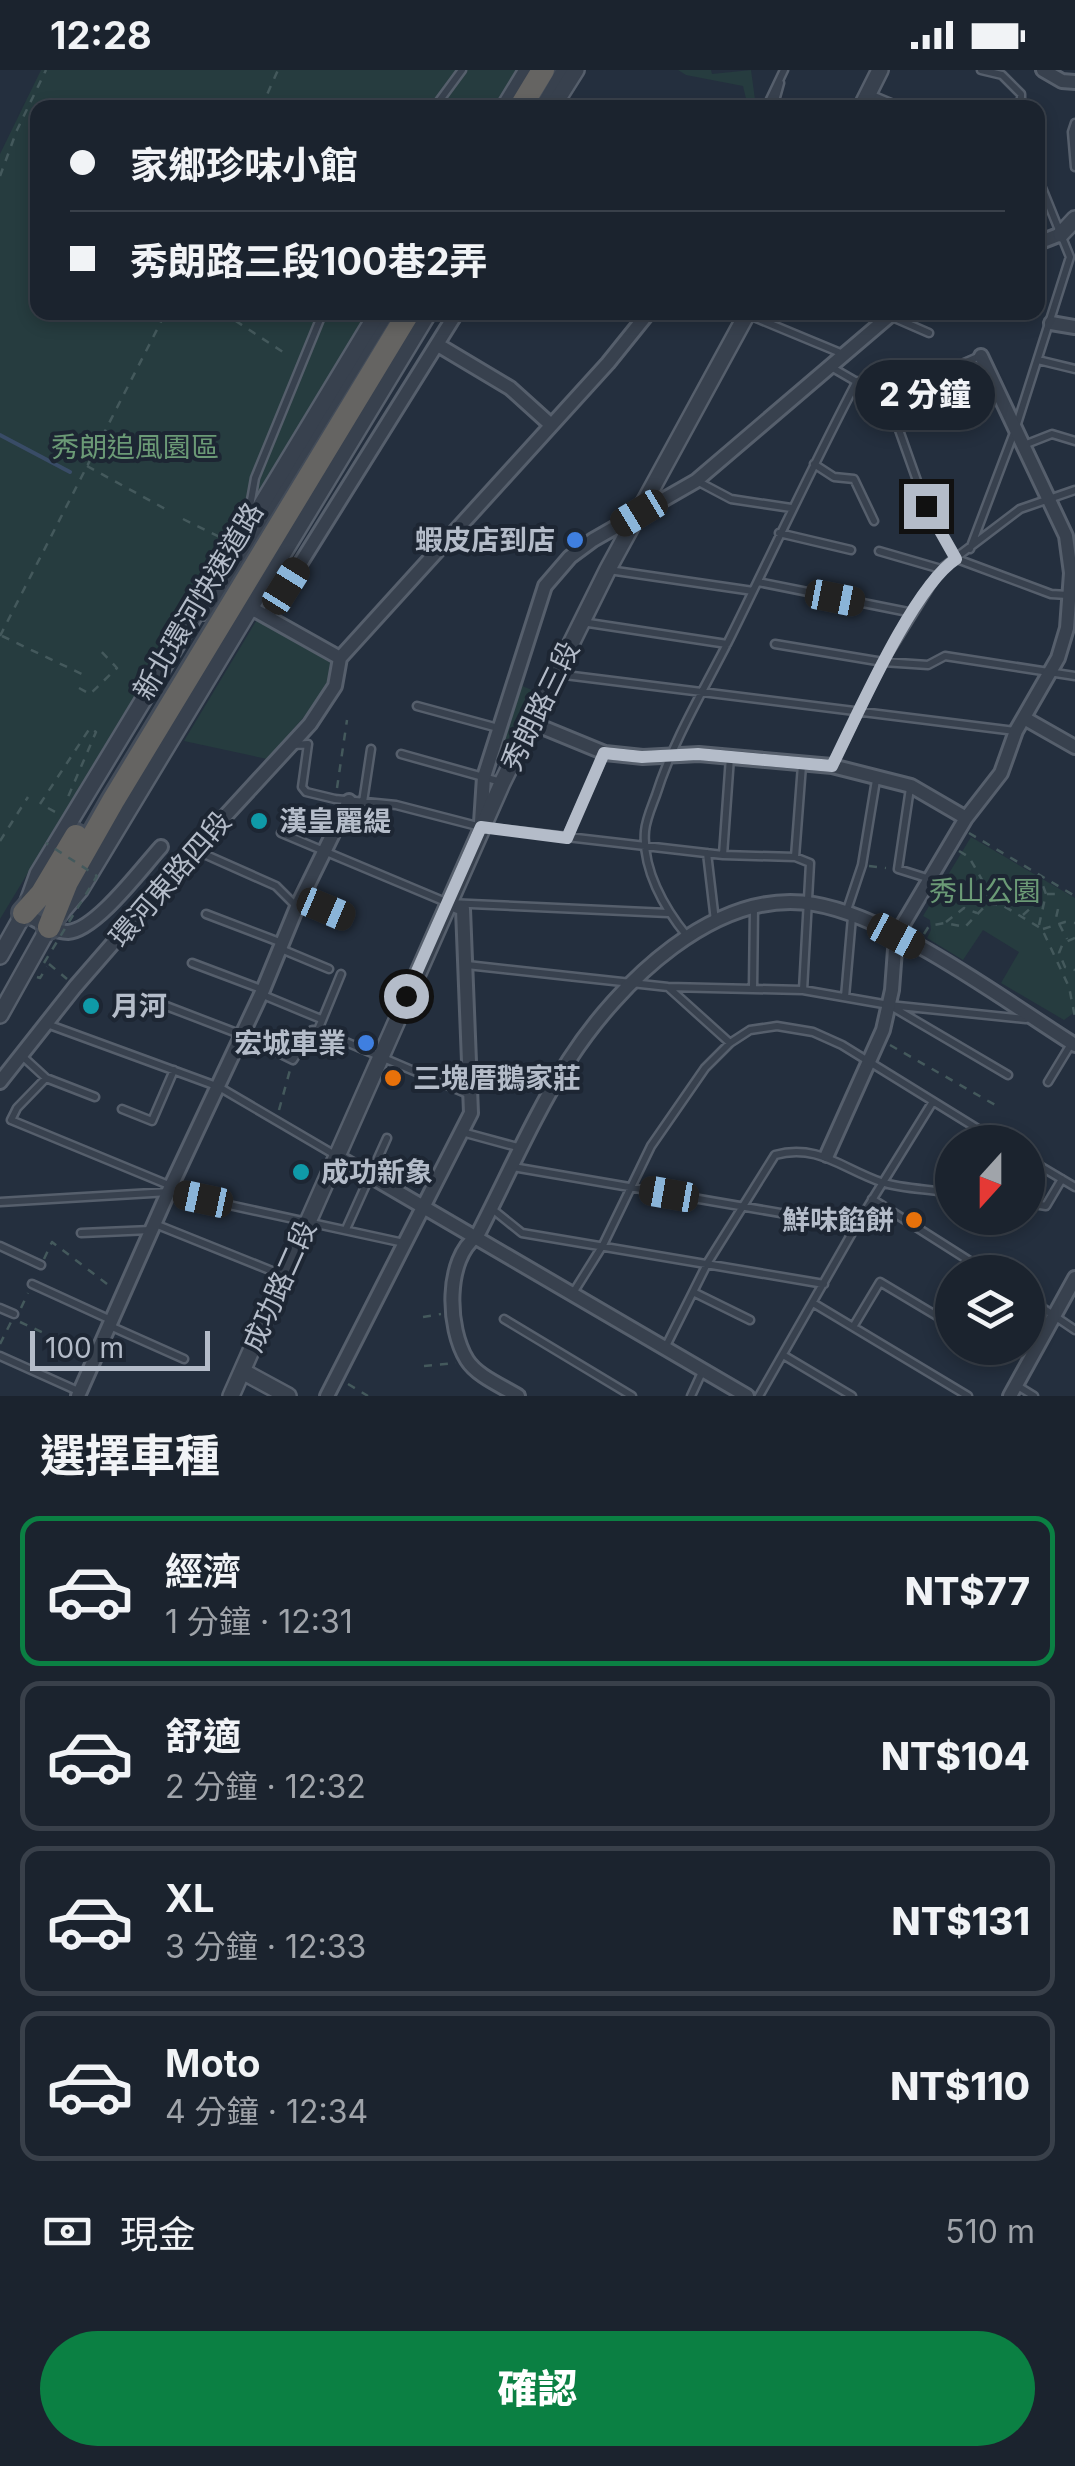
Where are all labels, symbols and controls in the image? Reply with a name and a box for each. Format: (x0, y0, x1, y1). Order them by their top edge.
text: 12:28 (50, 12, 152, 58)
text: 家鄉珍味小館 (130, 142, 358, 188)
text: 秀朗路三段100巷2弄 (130, 238, 488, 284)
callout: 2 分鐘 (856, 361, 996, 431)
text: 2 分鐘 (879, 375, 971, 414)
park label: 秀朗追風園區 (51, 430, 219, 464)
route end (904, 484, 949, 529)
car (606, 485, 672, 541)
street label: 新北環河快速道路 (126, 496, 270, 706)
place label: 蝦皮店到店 (415, 523, 555, 557)
marker: 蝦皮店到店 (564, 529, 586, 551)
car (257, 553, 315, 619)
car (803, 578, 867, 618)
street label: 秀朗路三段 (494, 636, 586, 776)
street label: 環河東路四段 (102, 804, 238, 954)
place label: 漢皇麗緹 (279, 804, 391, 838)
marker: 漢皇麗緹 (248, 810, 270, 832)
park label: 秀山公園 (929, 874, 1041, 908)
car (293, 883, 359, 935)
car (862, 909, 930, 963)
route start (384, 974, 429, 1019)
place label: 月河 (111, 989, 167, 1023)
marker: 月河 (80, 995, 102, 1017)
place label: 宏城車業 (234, 1026, 346, 1060)
marker: 宏城車業 (355, 1032, 377, 1054)
place label: 三塊厝鵝家莊 (413, 1061, 581, 1095)
marker: 三塊厝鵝家莊 (382, 1067, 404, 1089)
north arrow (935, 1125, 1045, 1235)
map controls (935, 1125, 1045, 1365)
place label: 成功新象 (321, 1155, 433, 1189)
marker: 成功新象 (290, 1161, 312, 1183)
car (637, 1174, 701, 1214)
car (171, 1178, 235, 1220)
place label: 鮮味餡餅 (782, 1203, 894, 1237)
marker: 鮮味餡餅 (903, 1209, 925, 1231)
street label: 成功路二段 (235, 1215, 323, 1357)
button: layers (935, 1255, 1045, 1365)
scale bar (30, 1326, 210, 1370)
text: 100 m (45, 1331, 124, 1365)
text: 選擇車種 (40, 1428, 220, 1483)
icon: car (45, 1546, 135, 1636)
text: 經濟 (165, 1548, 241, 1594)
text: NT$77 (905, 1568, 1030, 1614)
text: 1 分鐘 · 12:31 (165, 1602, 353, 1641)
icon: car (45, 1711, 135, 1801)
text: 舒適 (165, 1713, 241, 1759)
text: NT$104 (881, 1733, 1030, 1779)
text: 2 分鐘 · 12:32 (165, 1767, 366, 1806)
text: XL (165, 1875, 215, 1921)
icon: car (45, 1876, 135, 1966)
text: NT$131 (892, 1898, 1030, 1944)
text: 3 分鐘 · 12:33 (165, 1927, 366, 1966)
text: Moto (165, 2040, 261, 2086)
icon: car (45, 2041, 135, 2131)
text: NT$110 (890, 2063, 1030, 2109)
text: 4 分鐘 · 12:34 (165, 2092, 368, 2131)
icon: cash (40, 2204, 95, 2259)
text: 現金 (120, 2211, 196, 2257)
text: 510 m (945, 2212, 1035, 2251)
button: 確認 (40, 2331, 1035, 2446)

